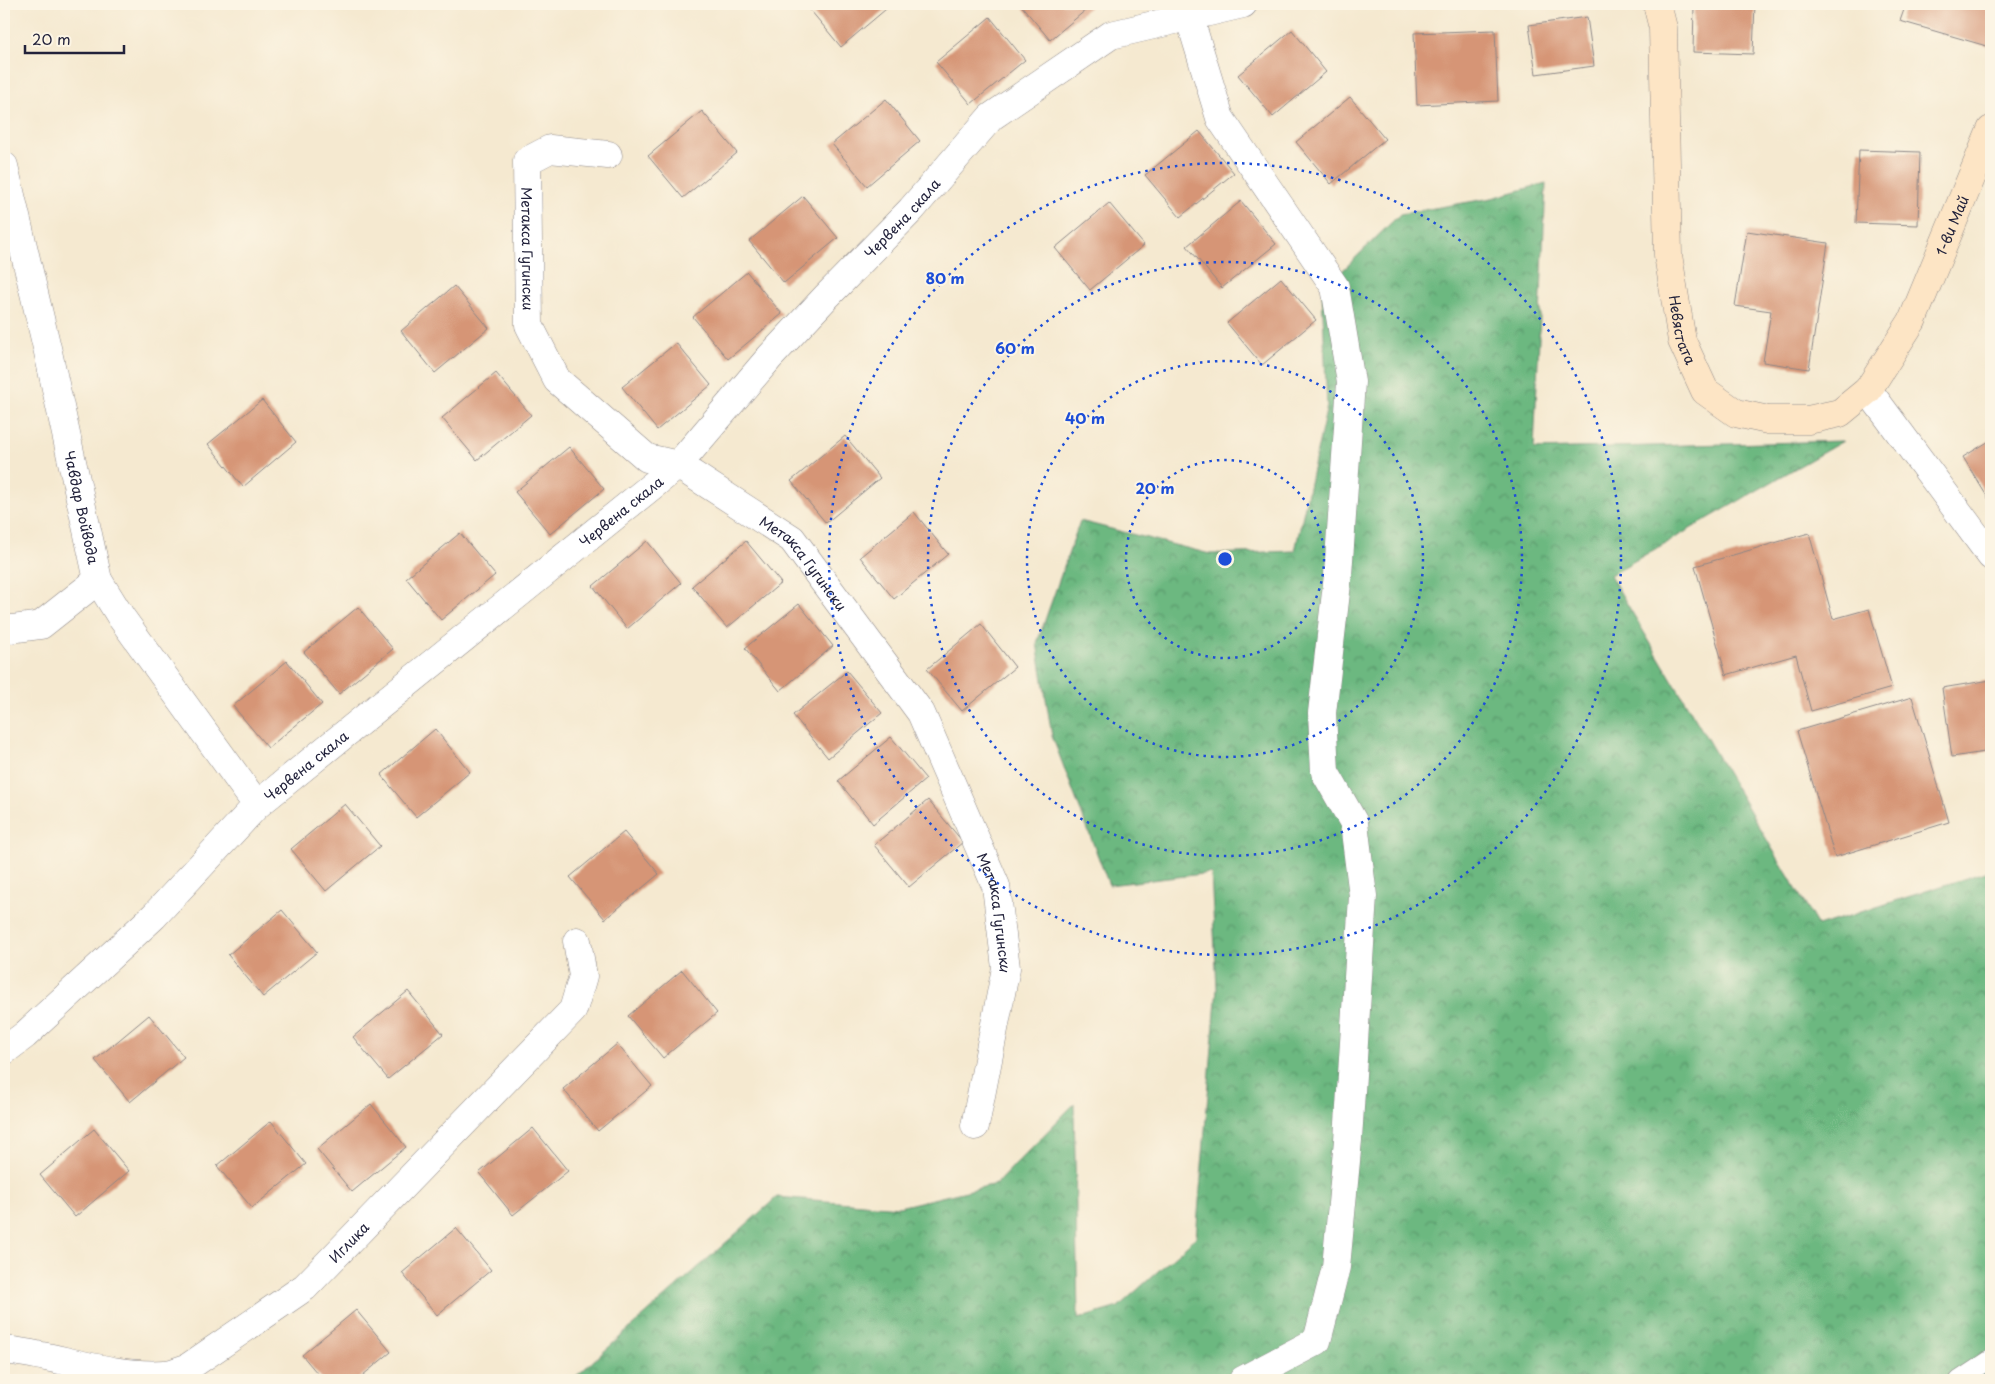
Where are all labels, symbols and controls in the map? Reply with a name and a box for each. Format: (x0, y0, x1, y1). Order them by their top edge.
scale bar (25, 22, 124, 54)
text: 20 m (32, 27, 71, 50)
street label: Червена скала (859, 173, 945, 263)
street label: Метакса Гугински (517, 187, 539, 311)
street label: 1-ви Май (1930, 192, 1973, 259)
text: 80 m (925, 266, 965, 289)
street label: Невястата (1664, 294, 1702, 368)
text: 60 m (995, 336, 1035, 359)
text: 40 m (1065, 406, 1105, 429)
street label: Чавдар Войвода (59, 448, 105, 566)
street label: Червена скала (574, 471, 668, 552)
text: 20 m (1136, 476, 1174, 499)
street label: Метакса Гугински (756, 510, 852, 615)
centre of rings (1216, 550, 1234, 568)
street label: Червена скала (259, 725, 353, 806)
street label: Метакса Гугински (972, 849, 1017, 975)
street label: Иглика (324, 1217, 374, 1267)

